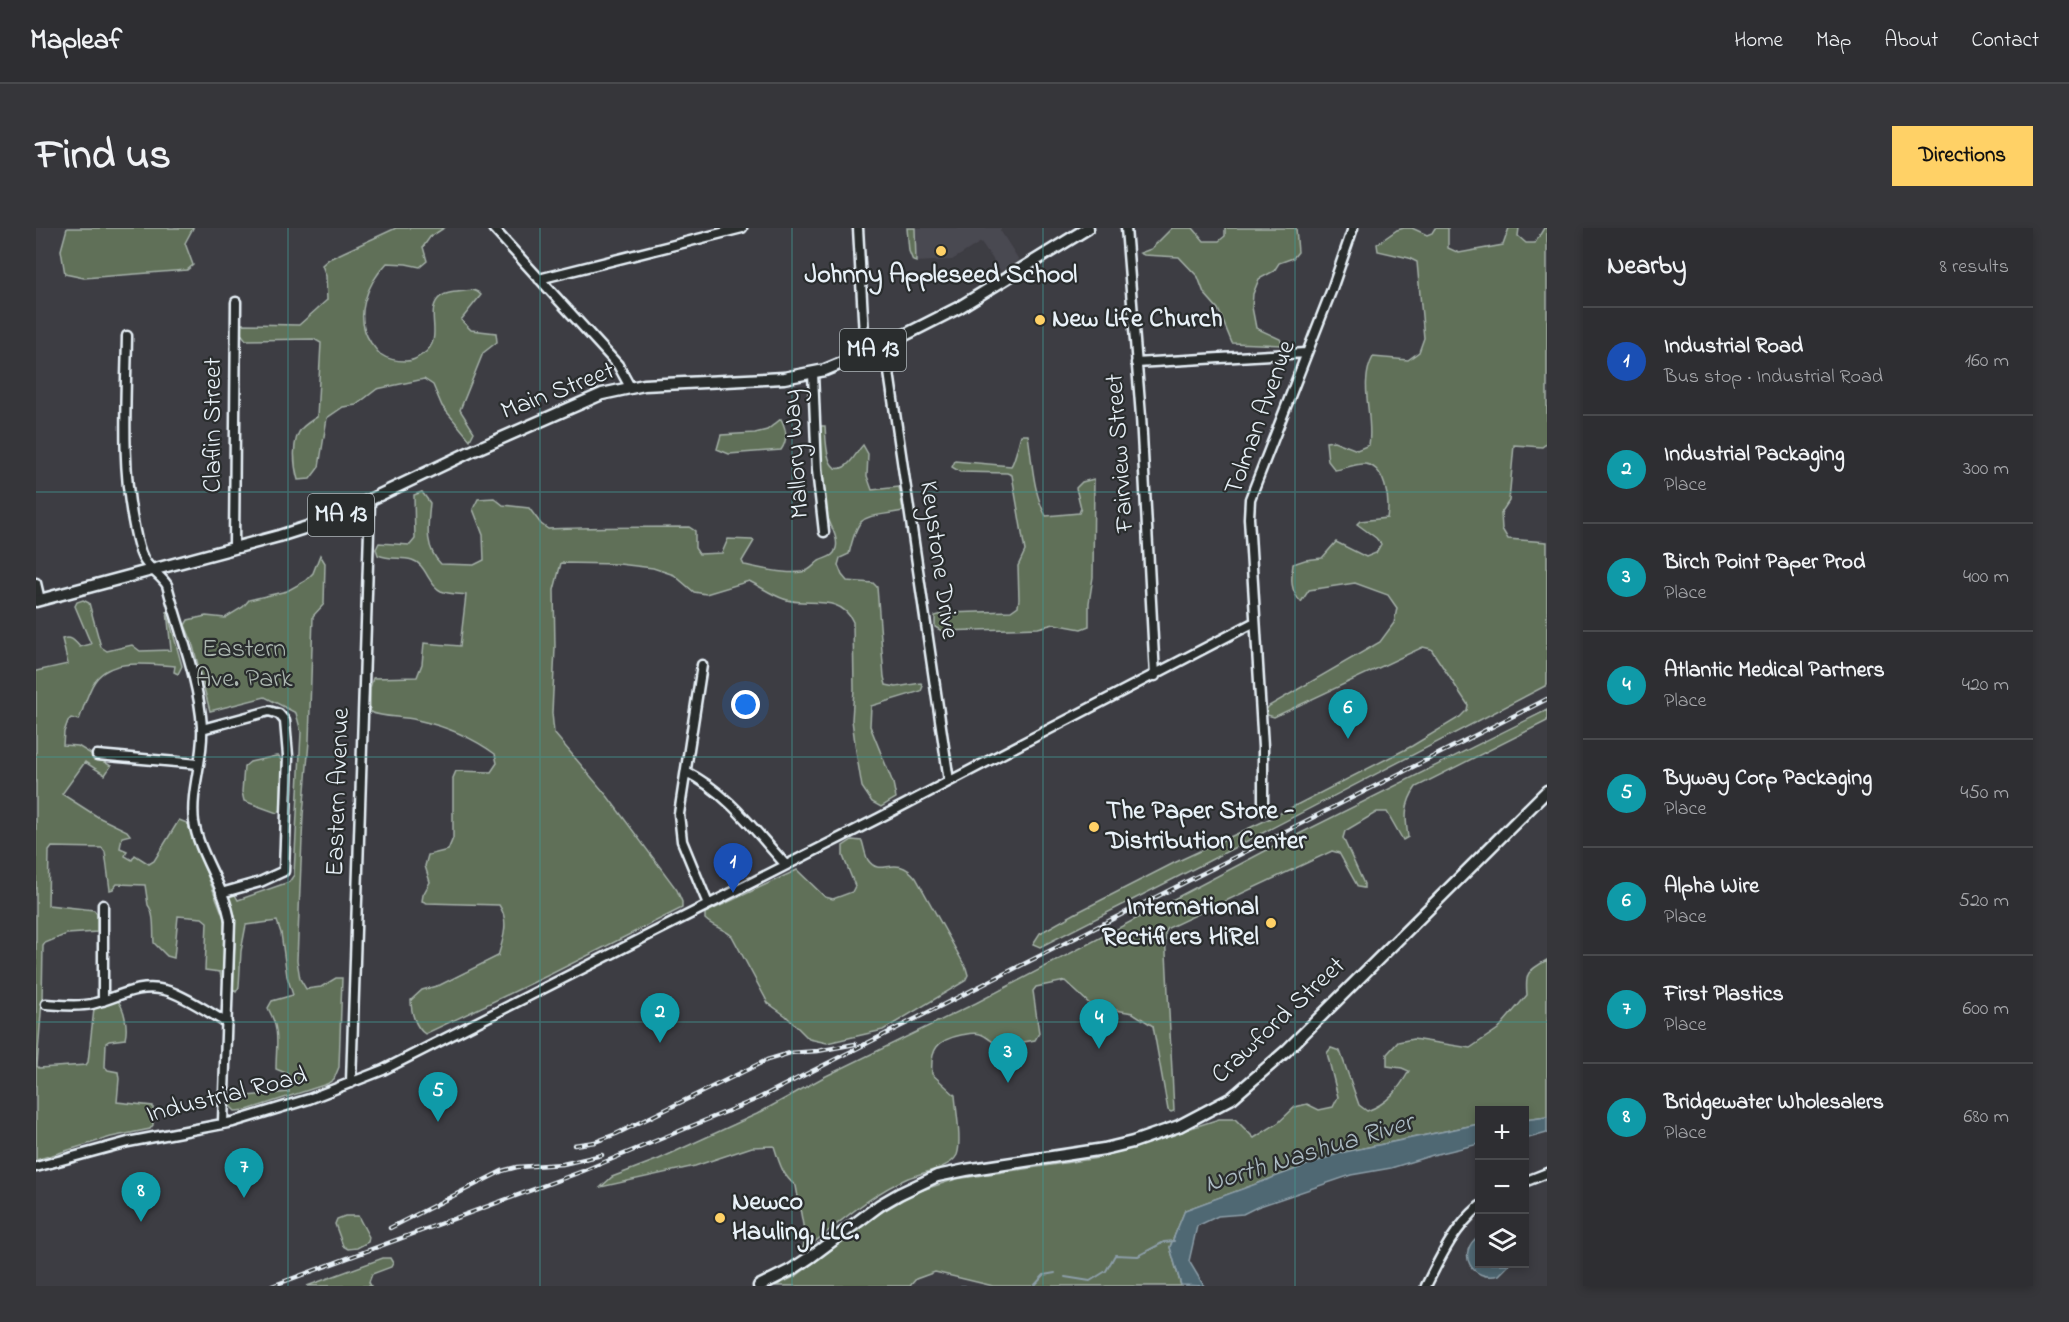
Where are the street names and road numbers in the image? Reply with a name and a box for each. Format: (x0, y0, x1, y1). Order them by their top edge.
road number: MA 13 (840, 329, 906, 371)
street label: Tolman Avenue (1215, 335, 1307, 501)
street label: Main Street (495, 353, 621, 431)
street label: Claflin Street (195, 357, 233, 493)
street label: Fairview Street (1096, 372, 1146, 535)
street label: Mallory Way (774, 388, 820, 520)
street label: Keystone Drive (908, 478, 968, 642)
road number: MA 13 (308, 494, 374, 536)
street label: Eastern Avenue (317, 707, 361, 877)
street label: Crawford Street (1203, 948, 1355, 1094)
street label: Industrial Road (143, 1058, 312, 1134)

